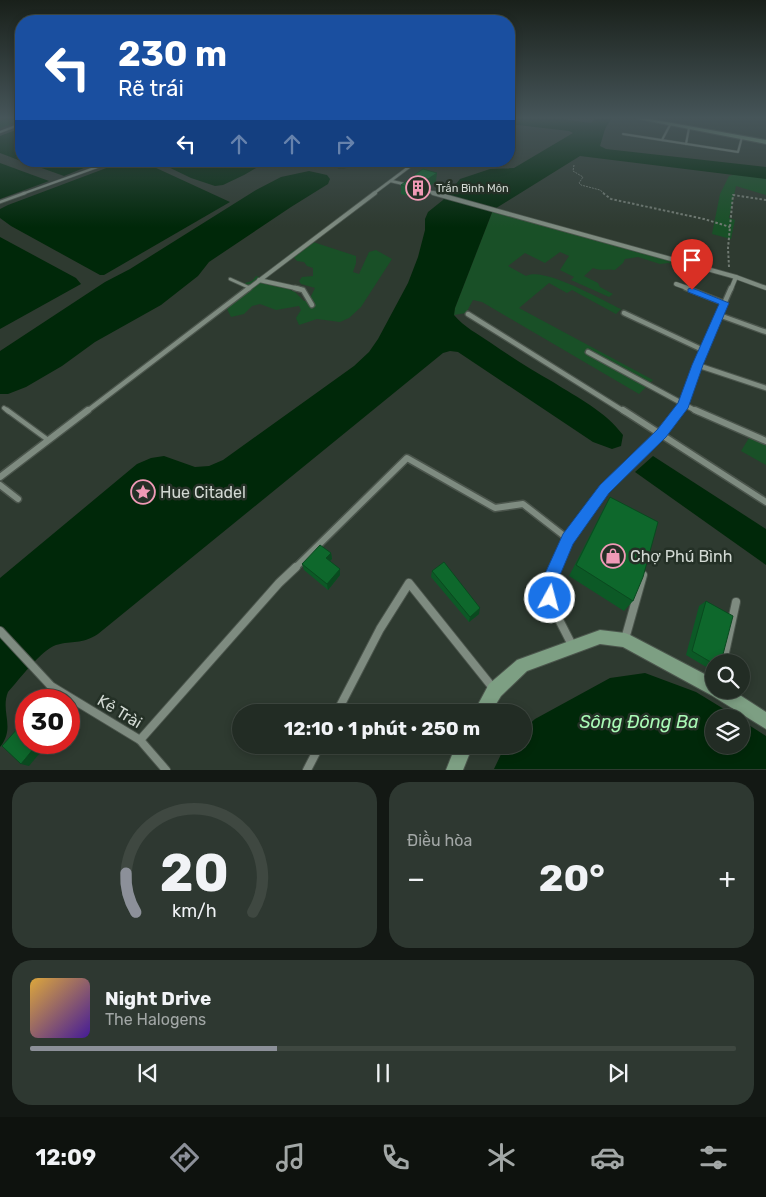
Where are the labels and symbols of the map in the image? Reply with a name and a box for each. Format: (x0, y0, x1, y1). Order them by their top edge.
building icon: Trấn Bình Môn (405, 175, 431, 201)
place label: Trấn Bình Môn (436, 181, 509, 195)
pin (671, 239, 713, 290)
place icon: Hue Citadel (130, 479, 156, 505)
place label: Hue Citadel (160, 483, 246, 502)
shop icon: Chợ Phú Bình (600, 543, 626, 569)
place label: Chợ Phú Bình (630, 547, 732, 566)
position arrow (523, 571, 575, 623)
speed limit sign: 30 (15, 689, 80, 754)
street label: Kẻ Trài (94, 691, 145, 732)
water label: Sông Đông Ba (579, 711, 699, 733)

